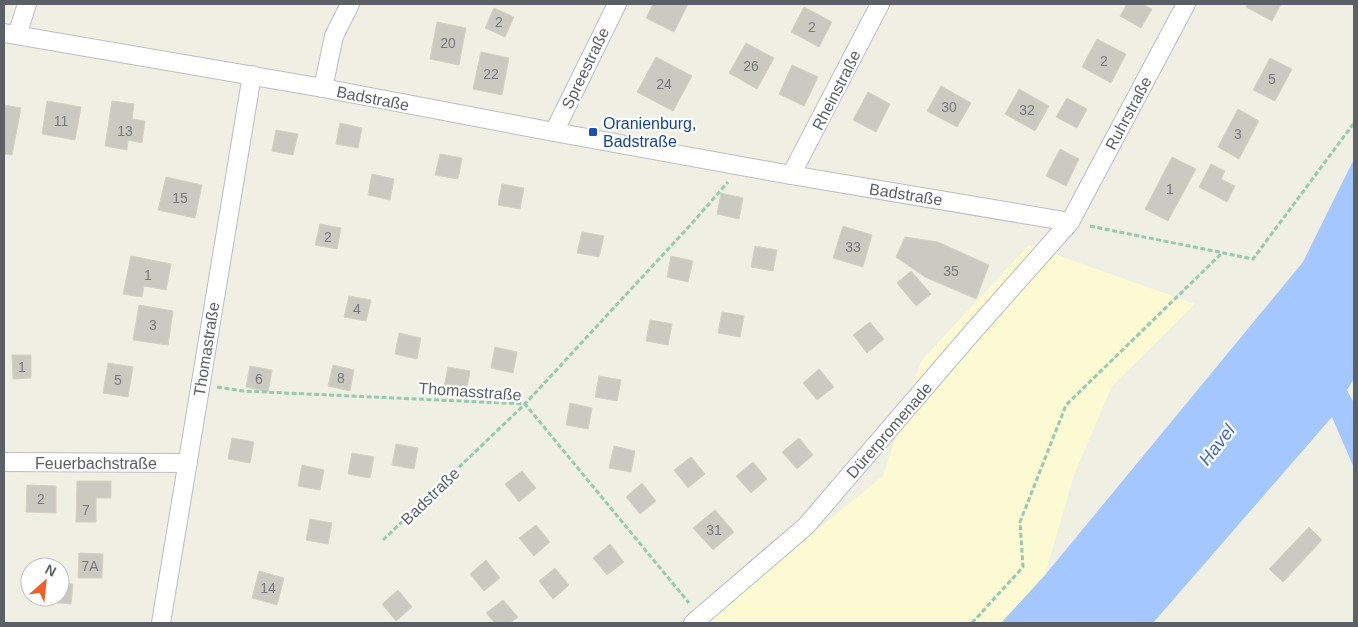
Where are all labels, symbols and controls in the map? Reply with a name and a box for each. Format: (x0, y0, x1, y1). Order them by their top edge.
house number: 2 (495, 14, 503, 30)
house number: 2 (808, 19, 816, 35)
street label: Spreestraße (559, 25, 612, 112)
house number: 20 (440, 35, 456, 51)
street label: Rheinstraße (809, 47, 864, 133)
house number: 2 (1100, 53, 1108, 69)
house number: 26 (743, 58, 759, 74)
house number: 22 (483, 66, 499, 82)
house number: 5 (1268, 71, 1276, 87)
street label: Ruhrstraße (1102, 74, 1155, 153)
house number: 24 (656, 76, 672, 92)
street label: Badstraße (335, 83, 411, 114)
house number: 30 (941, 99, 957, 115)
house number: 32 (1019, 102, 1035, 118)
house number: 11 (54, 113, 68, 129)
place label: Oranienburg, Badstraße (603, 115, 696, 150)
house number: 13 (117, 123, 133, 139)
marker: Oranienburg, Badstraße (587, 126, 599, 138)
house number: 3 (1234, 126, 1242, 142)
street label: Badstraße (868, 180, 944, 209)
house number: 1 (1166, 181, 1174, 197)
house number: 15 (172, 190, 188, 206)
house number: 2 (324, 229, 332, 245)
house number: 33 (845, 239, 861, 255)
house number: 35 (943, 263, 959, 279)
house number: 1 (144, 267, 152, 283)
street label: Thomastraße (191, 301, 222, 397)
house number: 4 (353, 301, 361, 317)
house number: 3 (149, 317, 157, 333)
house number: 1 (18, 359, 26, 375)
house number: 8 (337, 370, 345, 386)
house number: 6 (255, 371, 263, 387)
house number: 5 (114, 372, 122, 388)
street label: Thomasstraße (418, 379, 522, 404)
street label: Dürerpromenade (843, 379, 936, 482)
water label: Havel (1195, 420, 1240, 469)
street label: Feuerbachstraße (35, 455, 157, 472)
street label: Badstraße (398, 465, 463, 528)
house number: 2 (37, 491, 45, 507)
house number: 7 (82, 502, 90, 518)
house number: 31 (706, 522, 722, 538)
north arrow (20, 557, 70, 607)
house number: 7A (81, 558, 99, 574)
text: N (43, 561, 59, 580)
house number: 14 (260, 580, 276, 596)

